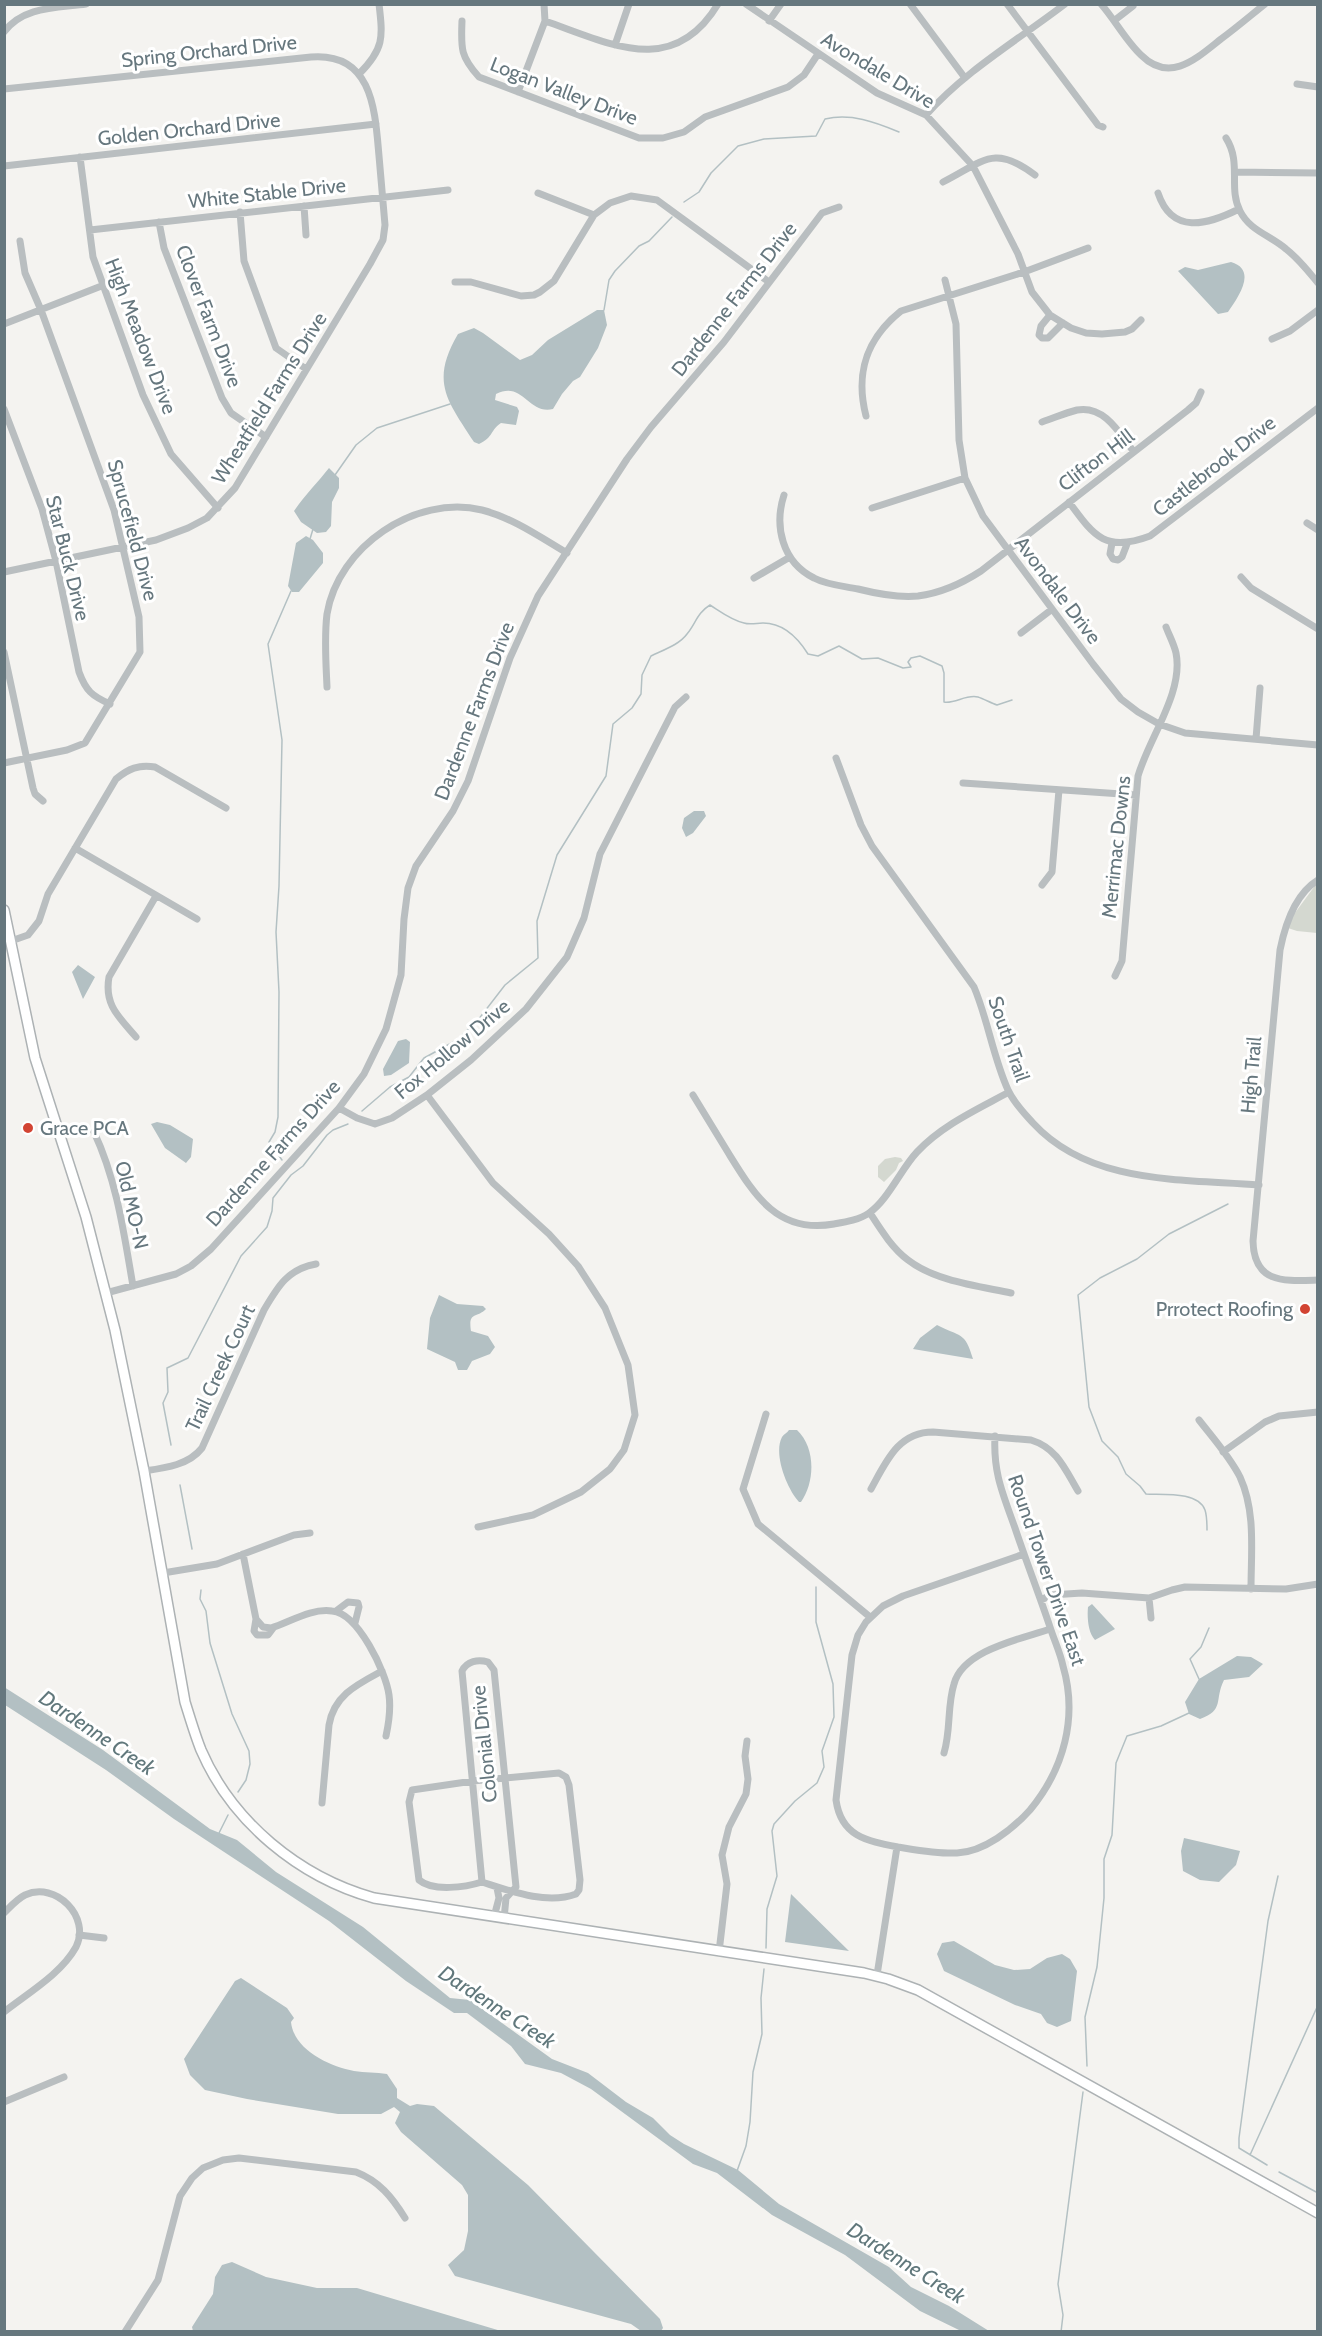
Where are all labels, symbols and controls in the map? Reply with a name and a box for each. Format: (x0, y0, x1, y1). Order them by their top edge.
street label: Avondale Drive (817, 27, 939, 113)
street label: Spring Orchard Drive (120, 30, 298, 72)
street label: Logan Valley Drive (487, 52, 641, 130)
street label: Golden Orchard Drive (97, 107, 281, 151)
street label: White Stable Drive (187, 173, 347, 213)
street label: Dardenne Farms Drive (666, 217, 802, 381)
street label: Clover Farm Drive (171, 241, 247, 391)
street label: High Meadow Drive (100, 255, 182, 417)
street label: Wheatfield Farms Drive (206, 308, 332, 488)
street label: Castlebrook Drive (1148, 411, 1280, 521)
street label: Clifton Hill (1053, 424, 1139, 496)
street label: Sprucefield Drive (103, 457, 163, 603)
street label: Star Buck Drive (41, 493, 95, 623)
street label: Avondale Drive (1010, 532, 1106, 648)
street label: Dardenne Farms Drive (429, 619, 519, 803)
street label: Merrimac Downs (1097, 775, 1135, 919)
street label: South Trail (983, 993, 1035, 1085)
street label: Fox Hollow Drive (389, 994, 515, 1104)
street label: High Trail (1236, 1035, 1266, 1114)
street label: Dardenne Farms Drive (201, 1075, 345, 1231)
place label: Grace PCA (40, 1116, 130, 1140)
marker: Grace PCA (21, 1121, 35, 1135)
street label: Old MO-N (110, 1159, 154, 1251)
place label: Prrotect Roofing (1156, 1297, 1294, 1321)
street label: Trail Creek Court (180, 1301, 260, 1435)
marker: Prrotect Roofing (1298, 1302, 1312, 1316)
street label: Round Tower Drive East (1003, 1471, 1091, 1669)
street label: Colonial Drive (466, 1684, 502, 1804)
water label: Dardenne Creek (35, 1685, 161, 1781)
water label: Dardenne Creek (434, 1960, 561, 2054)
water label: Dardenne Creek (843, 2216, 971, 2309)

